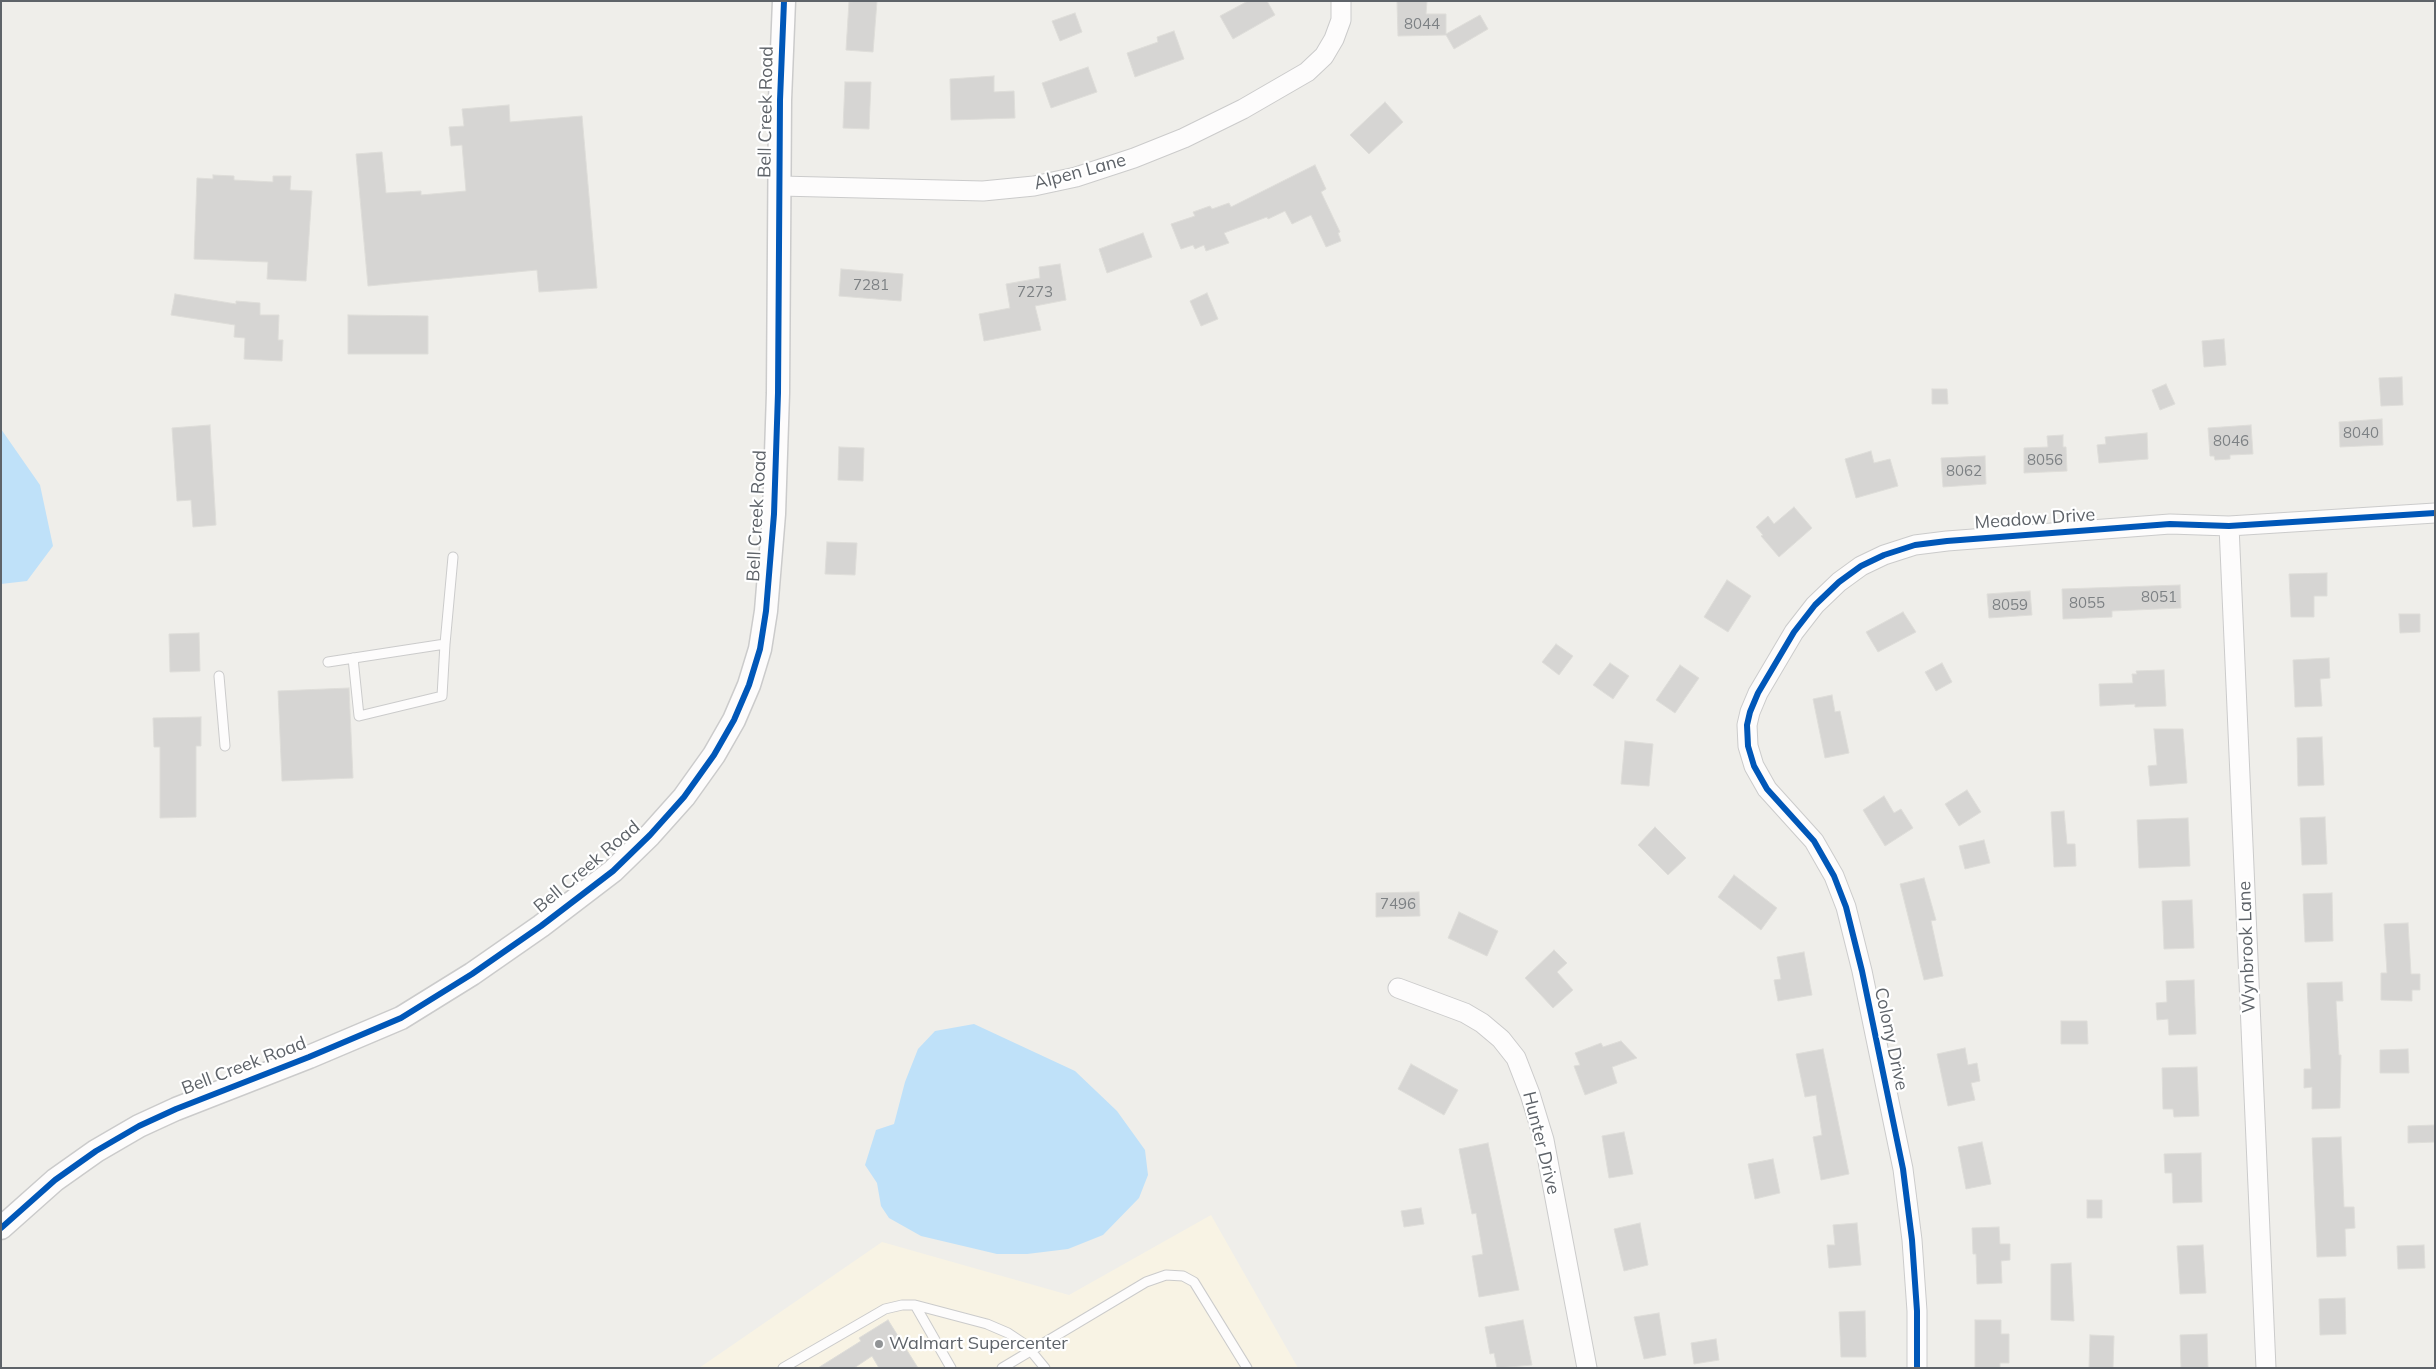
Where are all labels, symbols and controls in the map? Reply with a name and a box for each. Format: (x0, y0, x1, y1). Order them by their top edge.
house number: 8044 (1404, 15, 1440, 33)
street label: Bell Creek Road (754, 46, 778, 178)
street label: Alpen Lane (1032, 149, 1128, 195)
house number: 7281 (853, 276, 889, 294)
house number: 7273 (1017, 283, 1053, 301)
house number: 8040 (2343, 424, 2379, 442)
house number: 8046 (2213, 432, 2249, 450)
street label: Bell Creek Road (743, 450, 771, 582)
house number: 8056 (2027, 451, 2063, 469)
house number: 8062 (1946, 462, 1982, 480)
street label: Meadow Drive (1974, 504, 2096, 534)
house number: 8051 (2141, 588, 2177, 606)
house number: 8055 (2069, 594, 2105, 612)
house number: 8059 (1992, 596, 2028, 614)
street label: Bell Creek Road (530, 816, 644, 918)
street label: Wynbrook Lane (2234, 881, 2260, 1013)
house number: 7496 (1380, 895, 1416, 913)
street label: Colony Drive (1870, 986, 1912, 1092)
street label: Bell Creek Road (179, 1032, 309, 1100)
street label: Hunter Drive (1518, 1089, 1564, 1197)
place label: Walmart Supercenter (889, 1333, 1068, 1355)
marker: Walmart Supercenter (873, 1338, 885, 1350)

